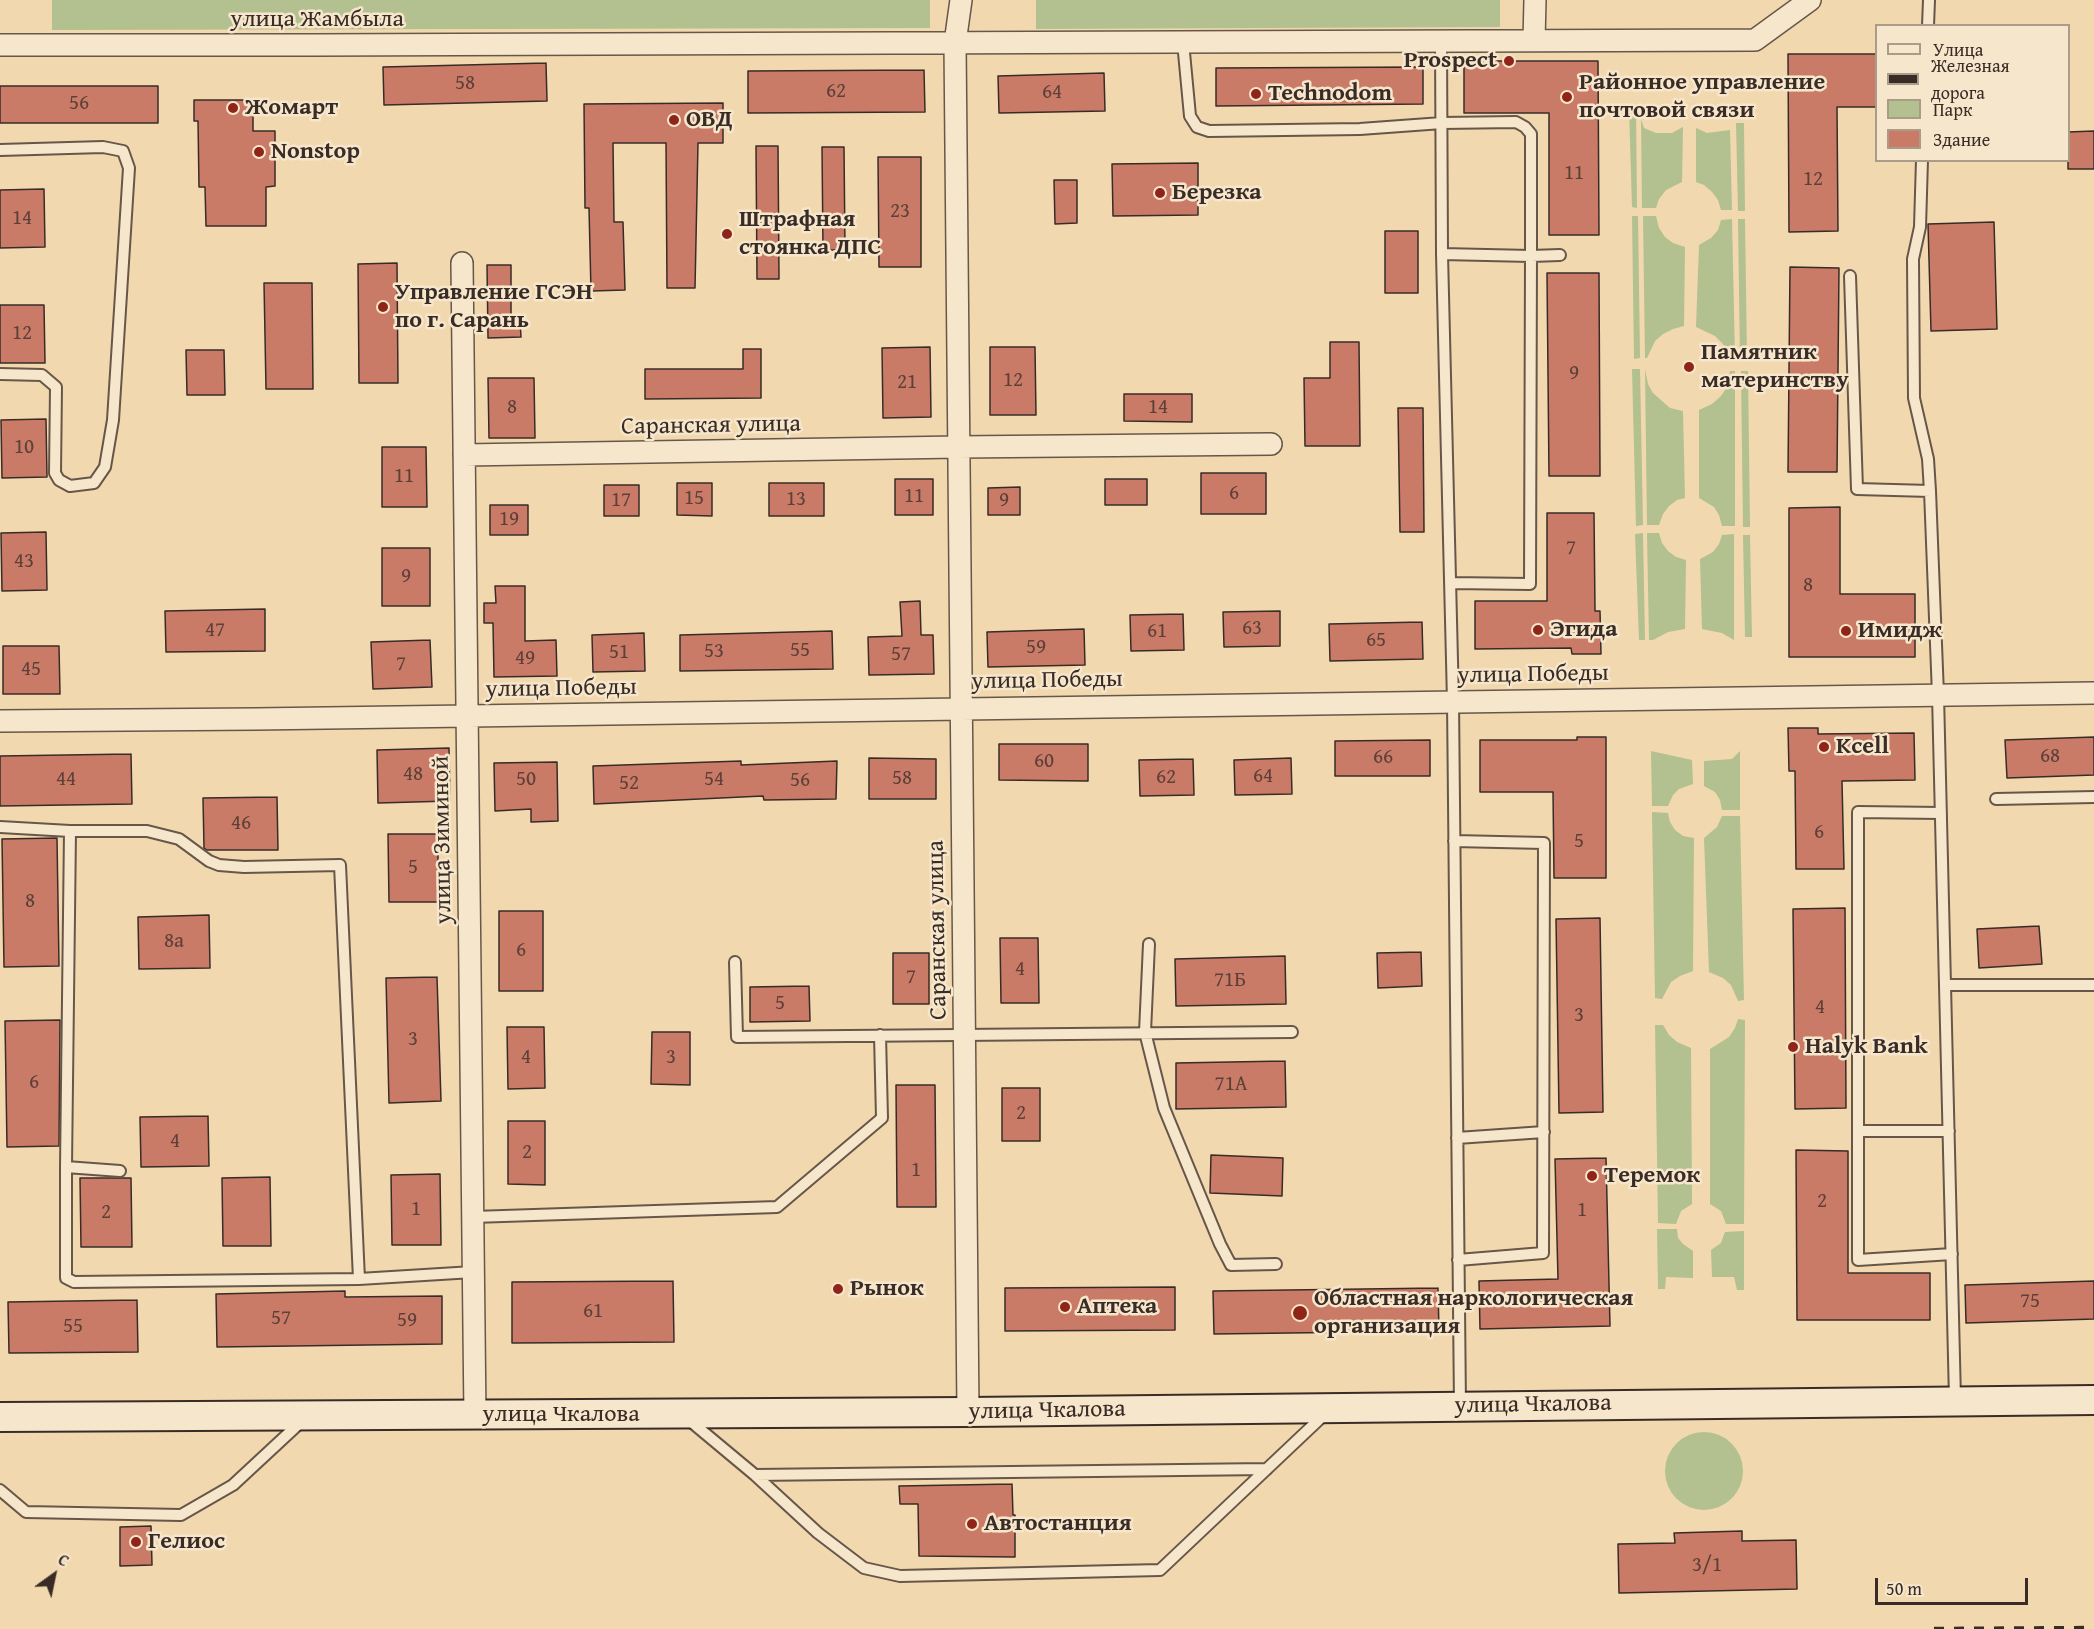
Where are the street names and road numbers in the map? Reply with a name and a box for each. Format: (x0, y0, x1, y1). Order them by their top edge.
street label: улица Жамбыла (230, 6, 404, 34)
street label: Саранская улица (621, 410, 801, 442)
street label: улица Победы (1457, 659, 1609, 691)
street label: улица Победы (971, 665, 1123, 697)
street label: улица Победы (485, 673, 637, 705)
street label: улица Зиминой (427, 755, 459, 925)
street label: Саранская улица (922, 840, 954, 1020)
street label: улица Чкалова (1454, 1389, 1612, 1421)
street label: улица Чкалова (968, 1395, 1126, 1427)
street label: улица Чкалова (482, 1401, 640, 1429)

